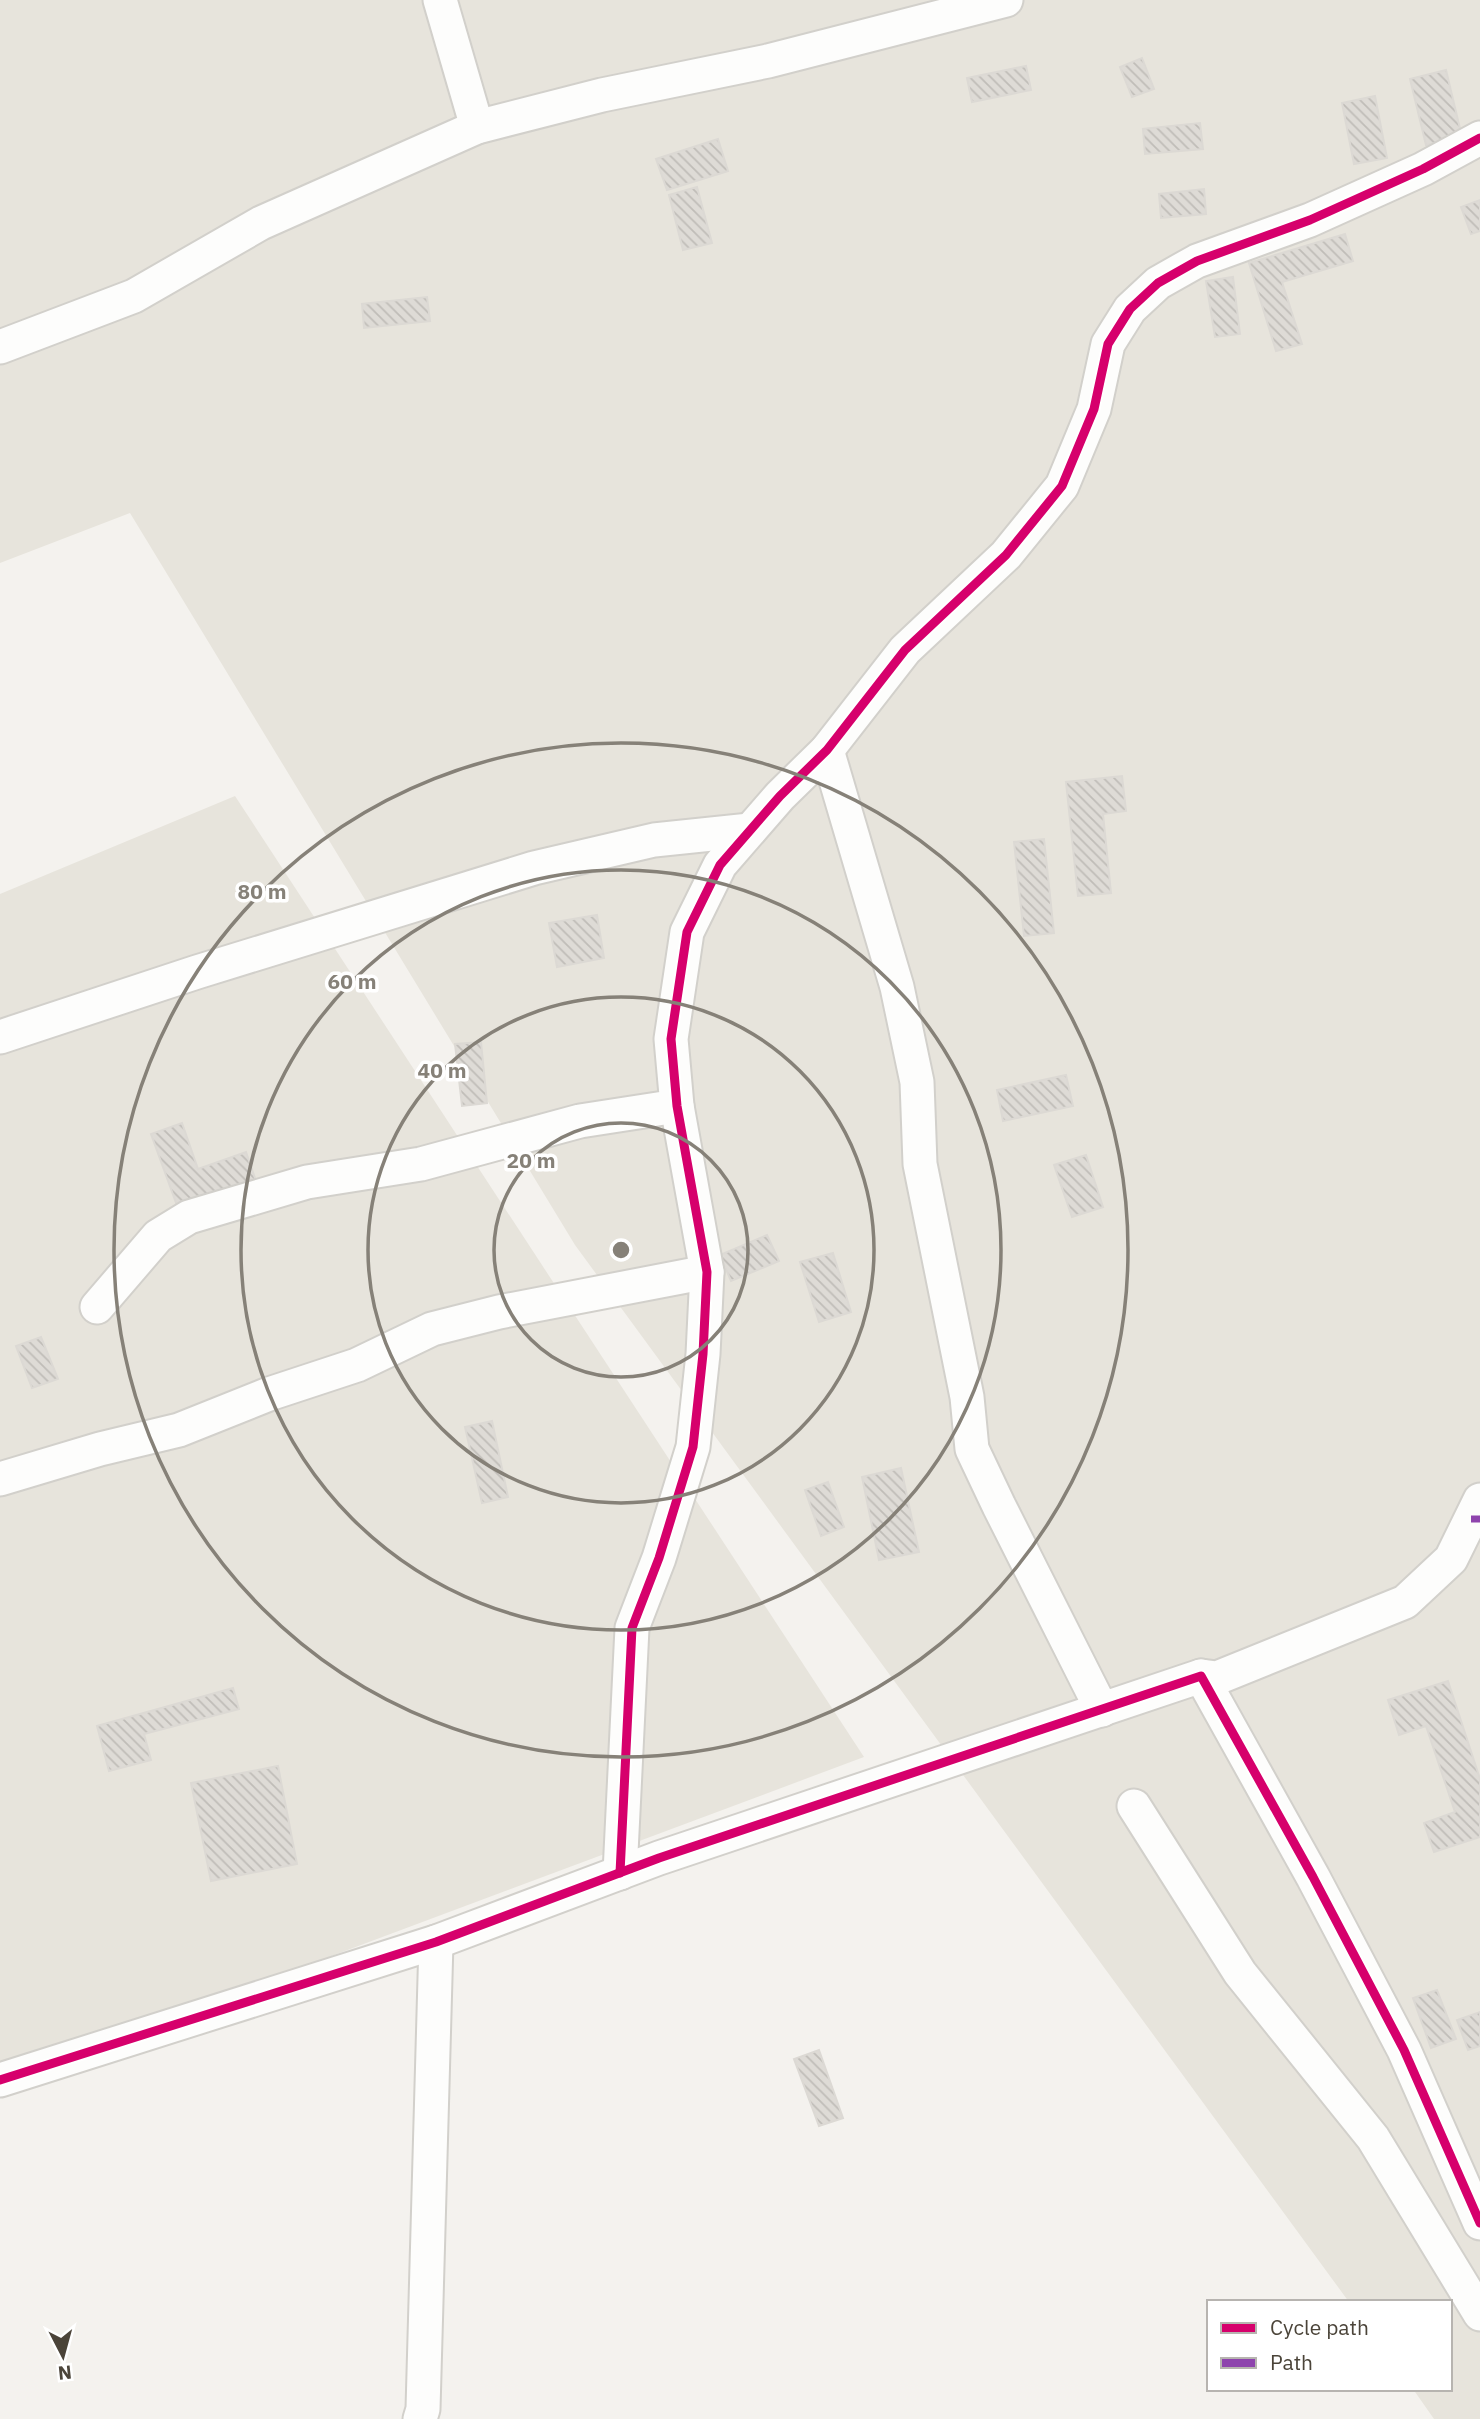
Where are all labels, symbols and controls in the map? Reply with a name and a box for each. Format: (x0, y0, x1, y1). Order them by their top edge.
text: 80 m (238, 877, 286, 905)
text: 60 m (328, 967, 376, 995)
text: 40 m (418, 1056, 466, 1084)
text: 20 m (507, 1146, 555, 1174)
centre of rings (609, 1238, 633, 1262)
legend (1207, 2300, 1452, 2391)
text: Cycle path (1270, 2313, 1369, 2341)
north arrow (28, 2321, 98, 2391)
text: Path (1270, 2348, 1313, 2376)
text: N (57, 2360, 73, 2386)

